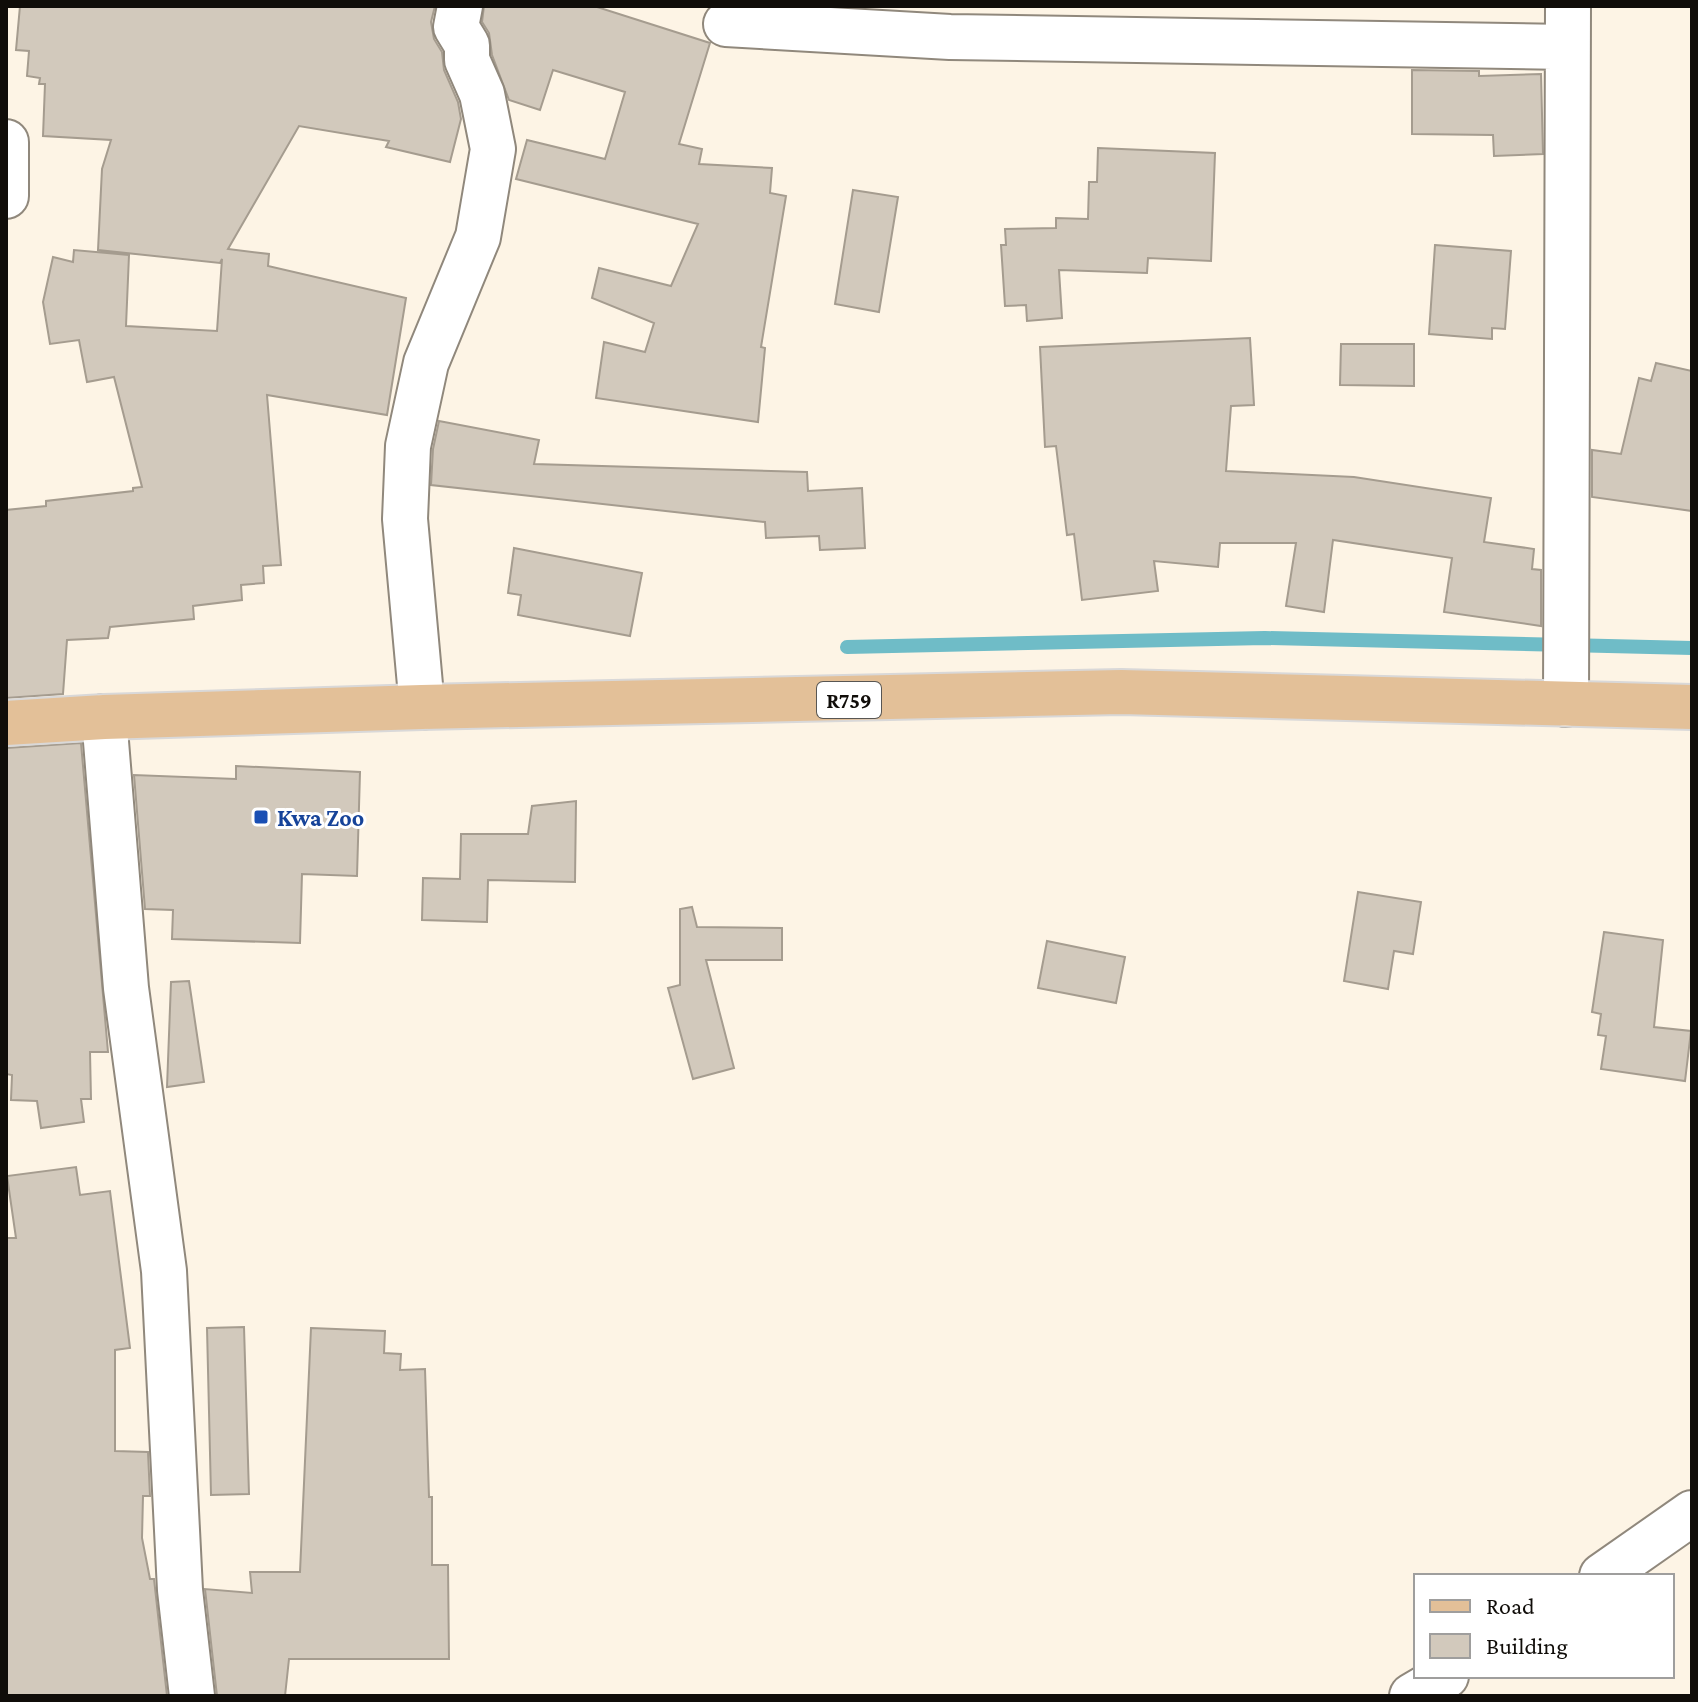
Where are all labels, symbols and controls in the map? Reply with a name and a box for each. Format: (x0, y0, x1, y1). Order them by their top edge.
road number: R759 (817, 682, 881, 718)
place label: Kwa Zoo (277, 804, 364, 831)
marker: Kwa Zoo (252, 808, 270, 826)
legend (1414, 1574, 1674, 1678)
text: Road (1486, 1592, 1535, 1619)
text: Building (1486, 1632, 1568, 1659)

